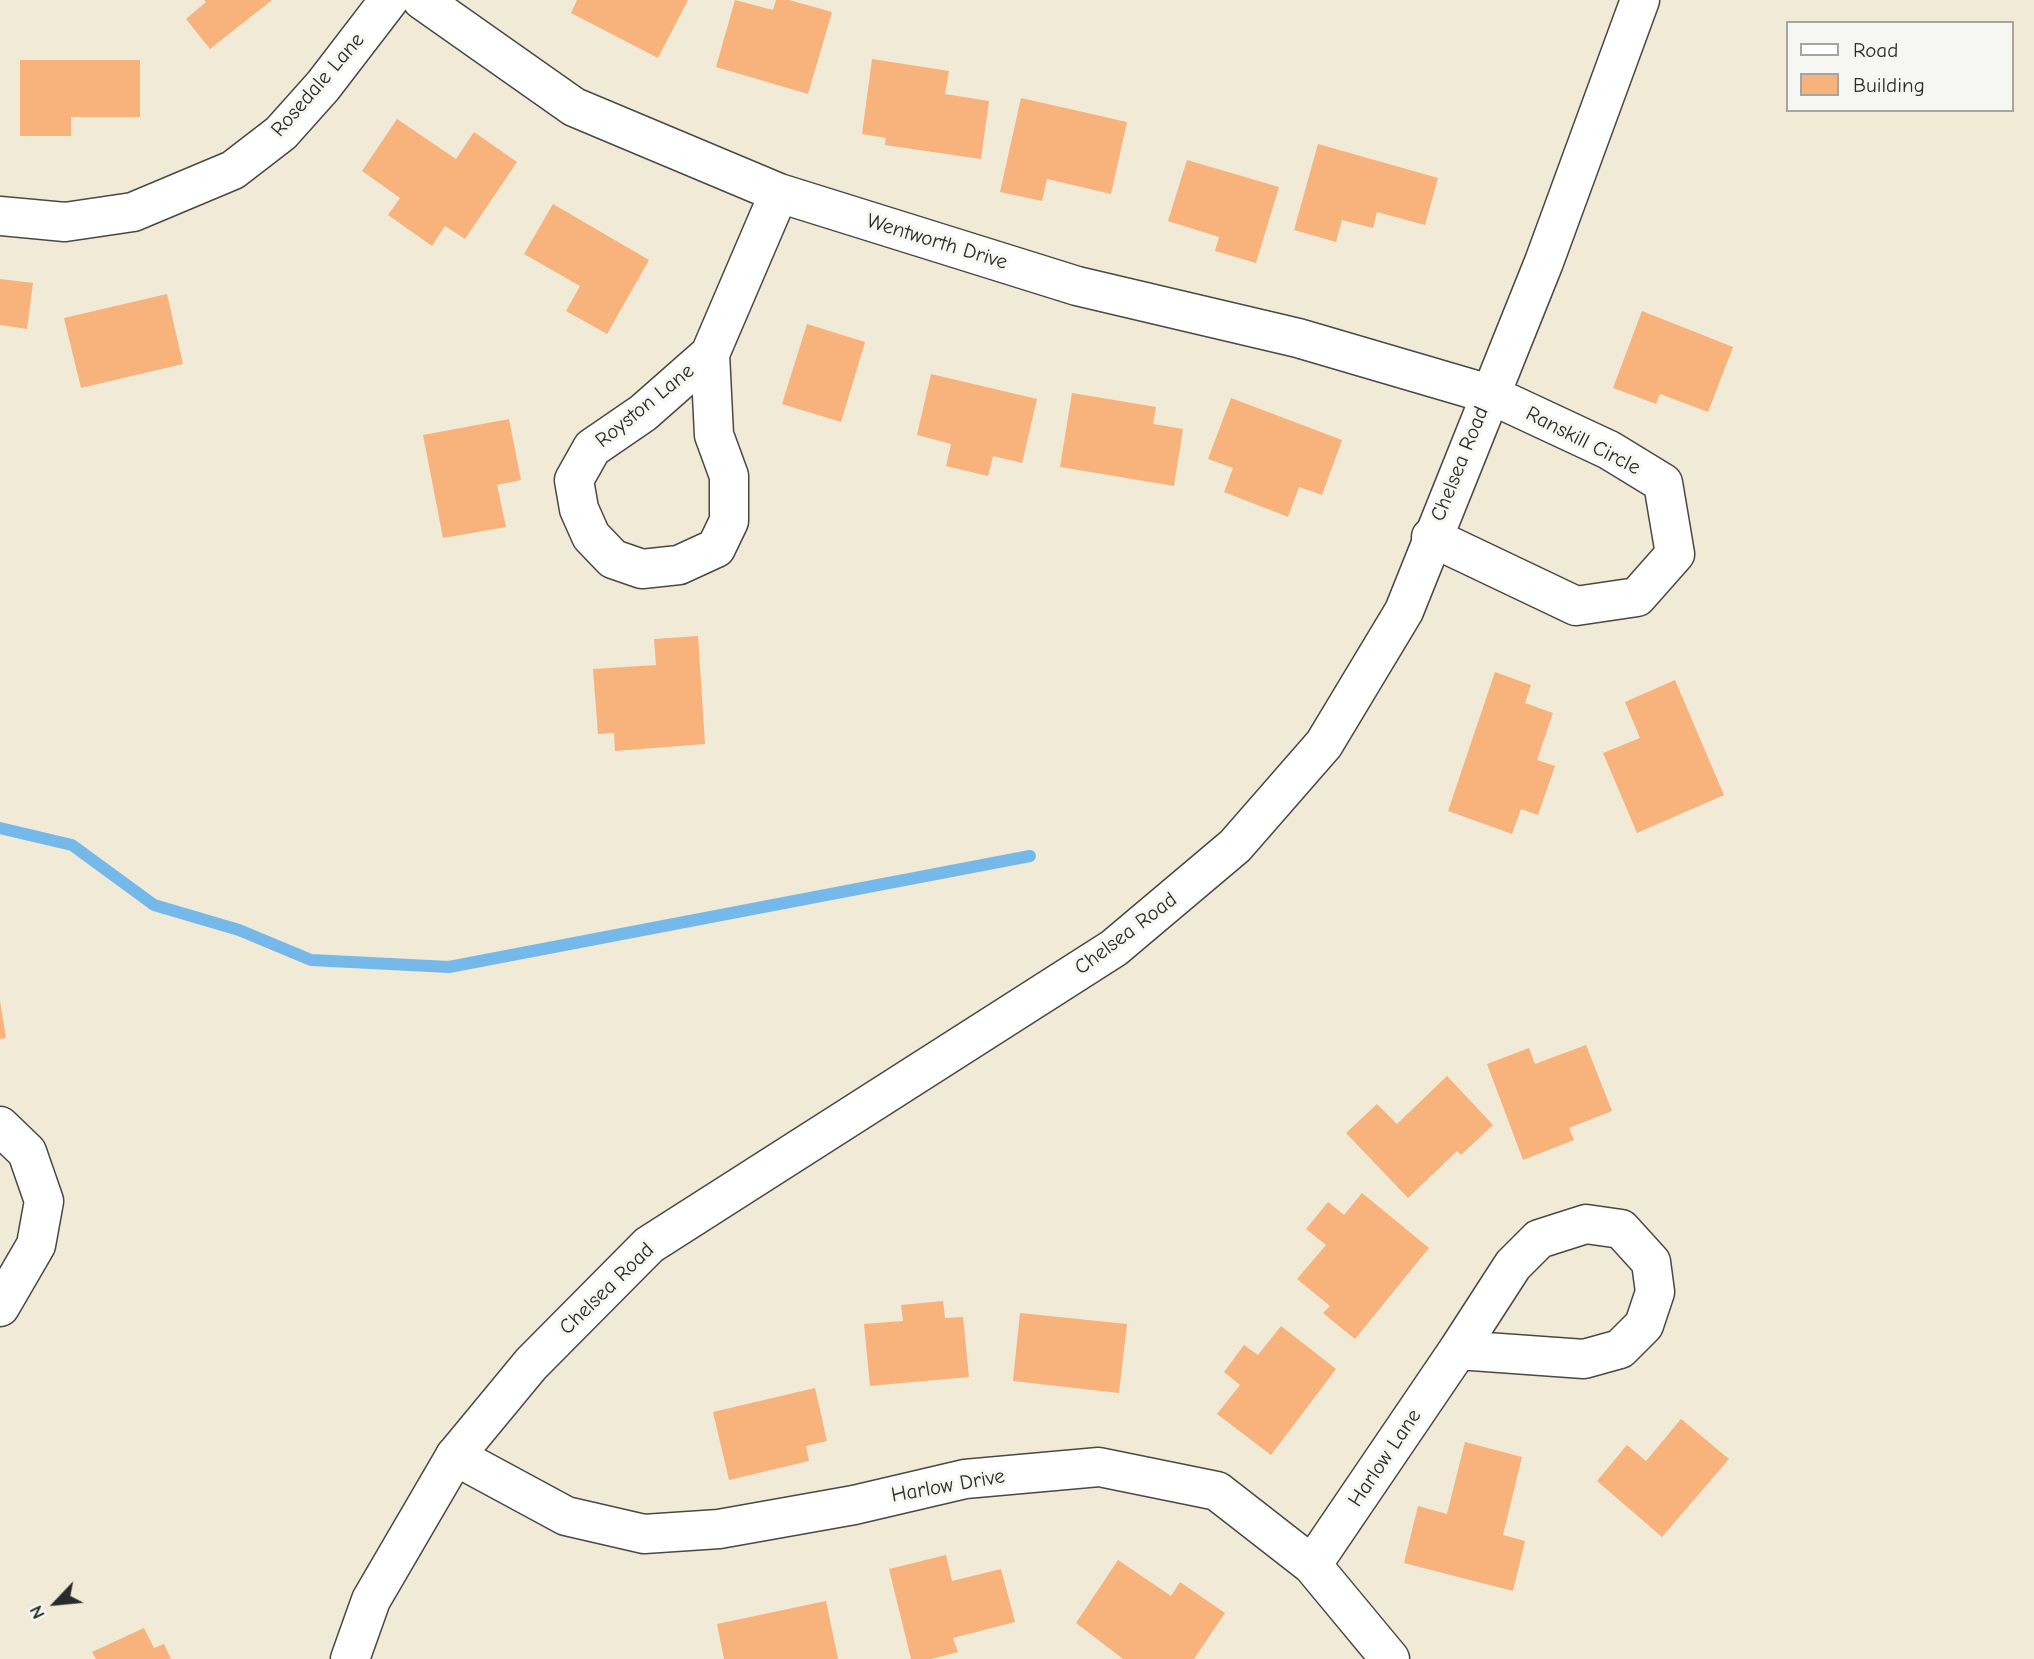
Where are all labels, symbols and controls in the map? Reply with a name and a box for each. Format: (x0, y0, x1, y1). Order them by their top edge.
legend (1786, 21, 2013, 112)
street label: Rosedale Lane (266, 28, 370, 142)
text: Road (1853, 38, 1898, 62)
text: Building (1853, 73, 1925, 97)
street label: Wentworth Drive (863, 209, 1011, 275)
street label: Royston Lane (591, 359, 699, 453)
street label: Ranskill Circle (1522, 401, 1644, 481)
street label: Chelsea Road (1426, 403, 1494, 525)
street label: Chelsea Road (1070, 887, 1182, 981)
street label: Chelsea Road (554, 1238, 660, 1340)
street label: Harlow Lane (1343, 1404, 1427, 1512)
street label: Harlow Drive (889, 1464, 1007, 1508)
north arrow (21, 1568, 91, 1638)
text: N (25, 1602, 50, 1623)

